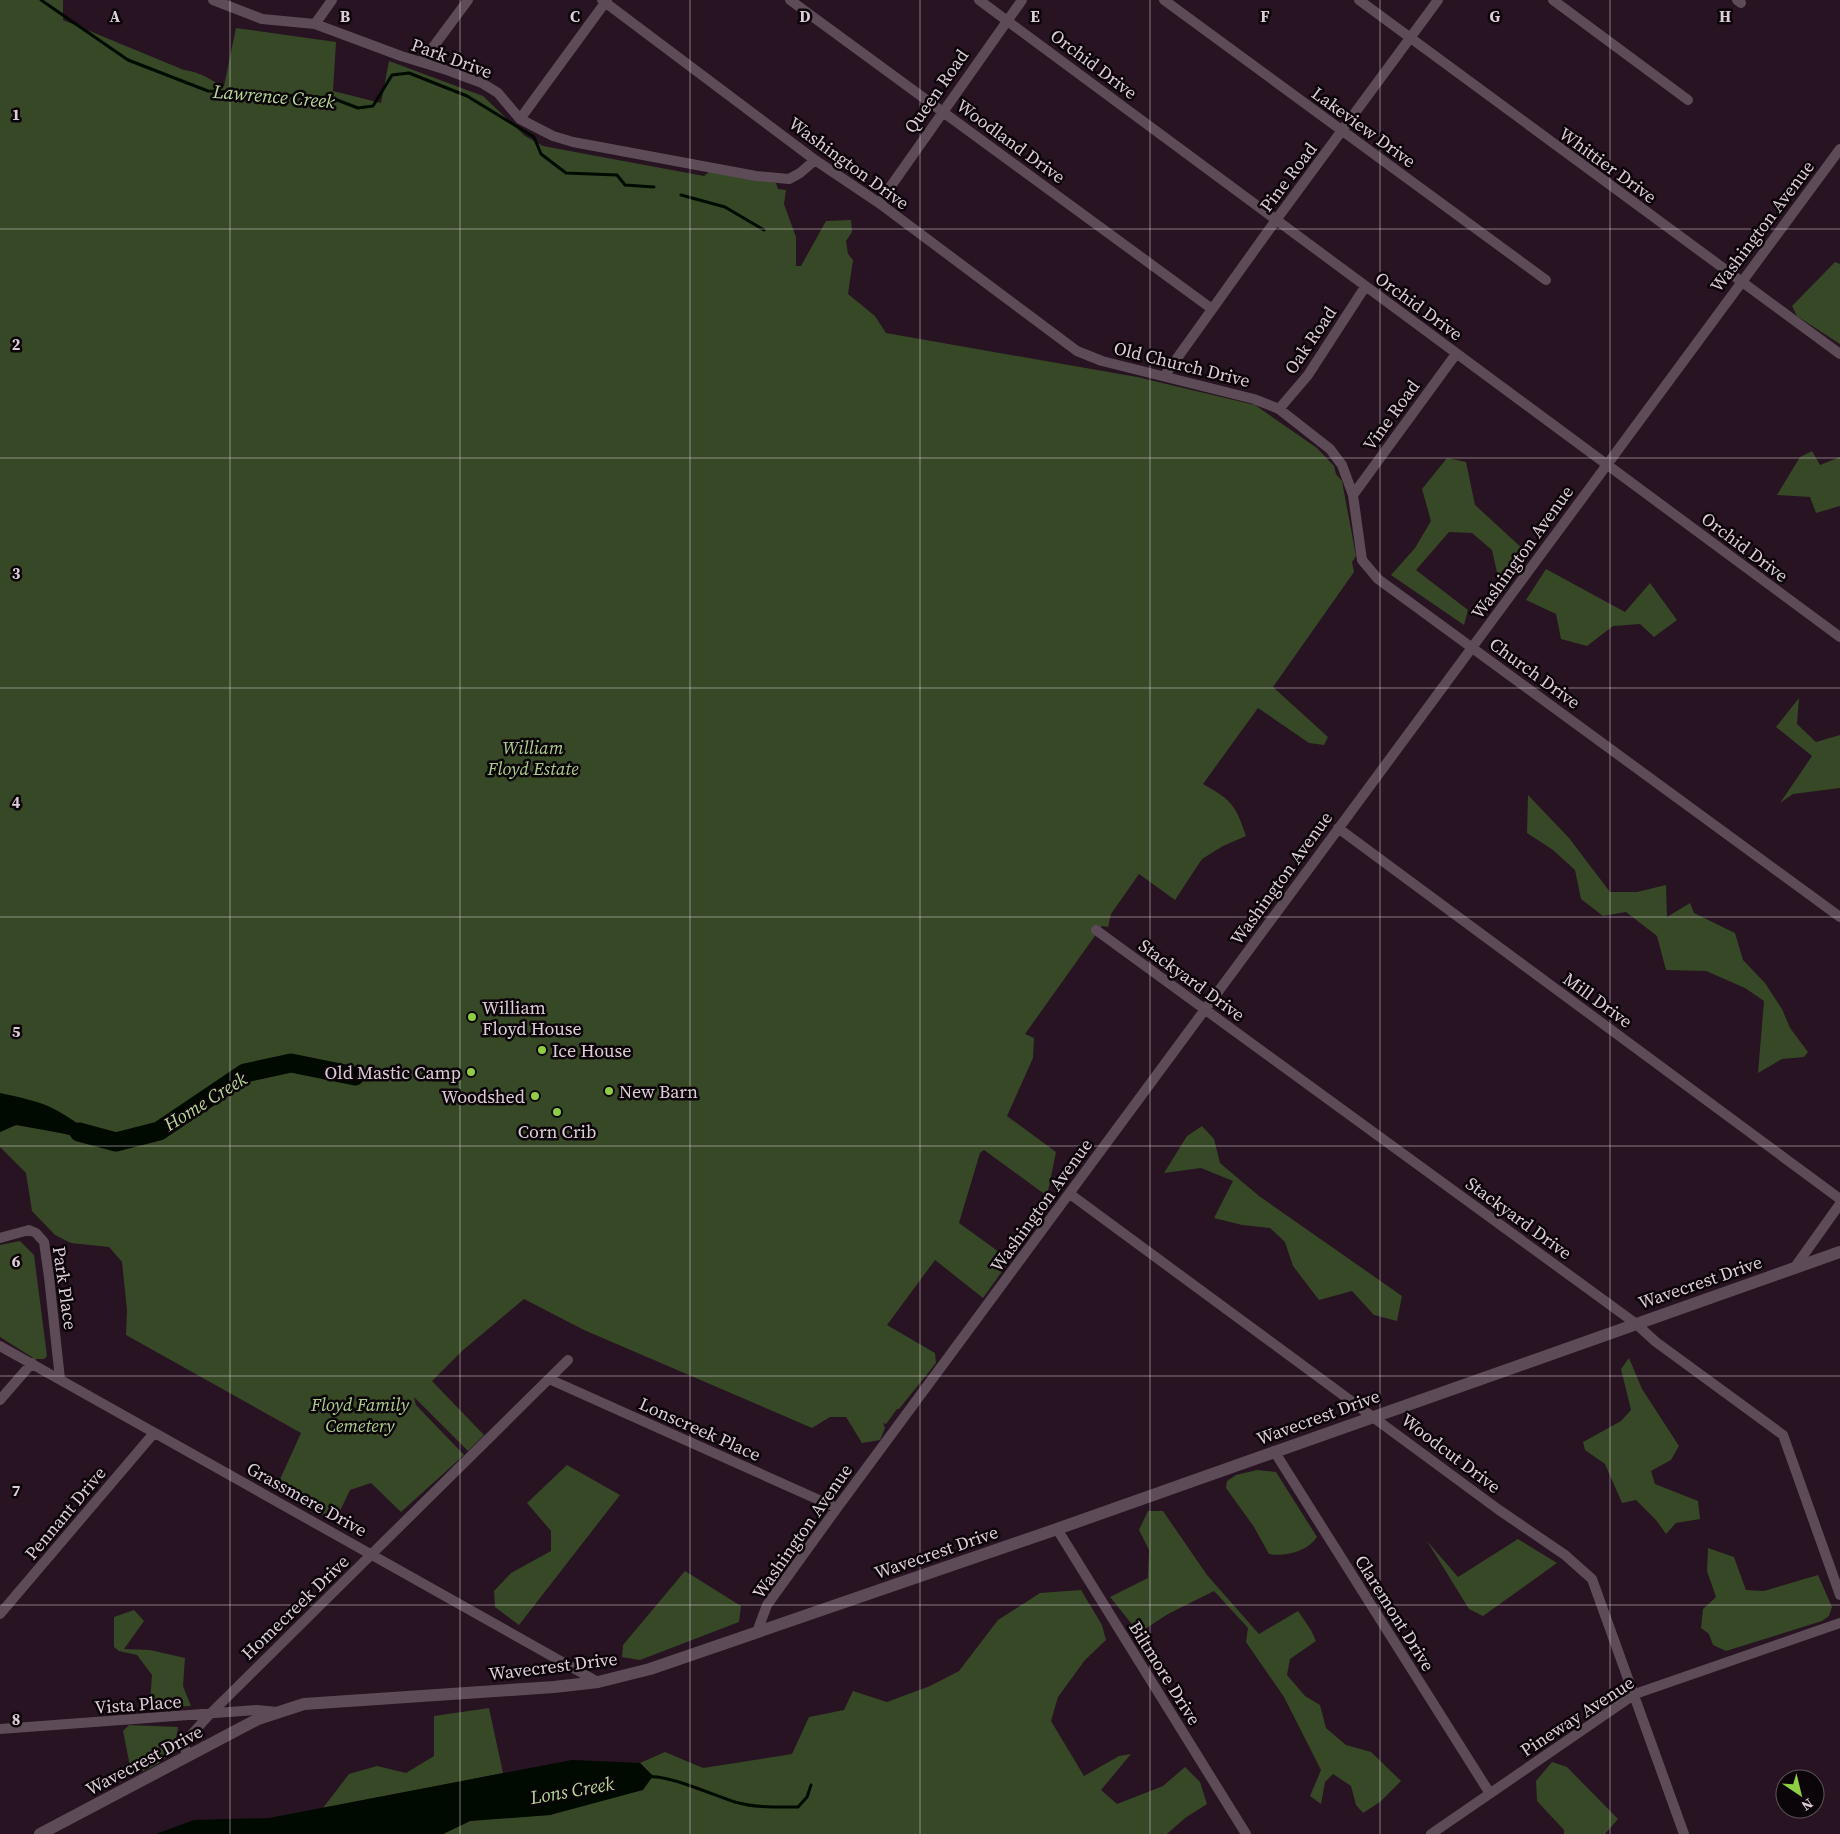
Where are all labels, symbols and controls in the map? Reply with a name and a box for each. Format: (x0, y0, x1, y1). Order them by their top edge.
text: A (110, 5, 121, 27)
text: B (340, 5, 351, 27)
text: C (570, 5, 580, 27)
text: D (799, 5, 811, 27)
text: E (1030, 5, 1040, 27)
text: F (1260, 5, 1270, 27)
text: G (1490, 5, 1501, 27)
text: H (1719, 5, 1731, 27)
street label: Orchid Drive (1045, 23, 1143, 105)
street label: Park Drive (408, 32, 496, 84)
street label: Queen Road (898, 44, 974, 138)
water label: Lawrence Creek (211, 78, 336, 114)
street label: Lakeview Drive (1307, 81, 1421, 173)
street label: Woodland Drive (951, 93, 1071, 189)
text: 1 (12, 103, 20, 125)
street label: Washington Drive (784, 111, 914, 215)
street label: Whittier Drive (1554, 121, 1662, 209)
street label: Pine Road (1254, 137, 1322, 217)
street label: Washington Avenue (1704, 155, 1820, 297)
street label: Orchid Drive (1370, 266, 1468, 346)
street label: Oak Road (1278, 301, 1342, 379)
text: 2 (12, 333, 21, 355)
street label: Old Church Drive (1111, 335, 1253, 393)
street label: Vine Road (1357, 374, 1425, 456)
street label: Washington Avenue (1465, 480, 1579, 624)
street label: Orchid Drive (1696, 506, 1794, 588)
text: 3 (12, 562, 21, 584)
street label: Church Drive (1484, 631, 1586, 715)
park label: William Floyd Estate (487, 735, 579, 781)
text: 4 (12, 791, 21, 813)
street label: Washington Avenue (1224, 806, 1338, 950)
street label: Stackyard Drive (1134, 933, 1250, 1027)
street label: Mill Drive (1558, 966, 1638, 1034)
place label: William Floyd House (482, 995, 582, 1041)
marker: William Floyd House (466, 1011, 478, 1023)
text: 5 (12, 1020, 21, 1042)
place label: Ice House (552, 1038, 632, 1063)
marker: Ice House (536, 1044, 548, 1056)
place label: Old Mastic Camp (325, 1060, 461, 1085)
water label: Home Creek (158, 1065, 252, 1137)
marker: Old Mastic Camp (465, 1066, 477, 1078)
place label: New Barn (619, 1079, 698, 1104)
place label: Woodshed (441, 1084, 525, 1109)
marker: New Barn (603, 1085, 615, 1097)
marker: Woodshed (529, 1090, 541, 1102)
marker: Corn Crib (551, 1106, 563, 1118)
place label: Corn Crib (518, 1119, 596, 1144)
street label: Washington Avenue (984, 1133, 1098, 1277)
street label: Stackyard Drive (1461, 1171, 1577, 1265)
street label: Park Place (47, 1245, 83, 1331)
street label: Wavecrest Drive (1635, 1249, 1765, 1315)
text: 6 (12, 1250, 21, 1272)
street label: Wavecrest Drive (1253, 1383, 1383, 1451)
street label: Lonscreek Place (635, 1391, 765, 1467)
park label: Floyd Family Cemetery (310, 1392, 409, 1438)
street label: Woodcut Drive (1396, 1407, 1506, 1499)
street label: Grassmere Drive (242, 1456, 372, 1542)
street label: Washington Avenue (746, 1459, 858, 1603)
street label: Pennant Drive (19, 1461, 111, 1565)
text: 7 (12, 1479, 21, 1501)
street label: Wavecrest Drive (871, 1519, 1001, 1585)
street label: Homecreek Drive (236, 1549, 354, 1665)
street label: Claremont Drive (1349, 1550, 1441, 1676)
street label: Biltmore Drive (1123, 1616, 1207, 1730)
street label: Wavecrest Drive (487, 1646, 619, 1686)
street label: Pineway Avenue (1515, 1670, 1639, 1762)
street label: Vista Place (94, 1688, 182, 1720)
text: 8 (12, 1708, 20, 1730)
street label: Wavecrest Drive (81, 1719, 207, 1801)
north arrow (1775, 1769, 1825, 1819)
water label: Lons Creek (527, 1770, 616, 1810)
text: N (1798, 1794, 1817, 1816)

